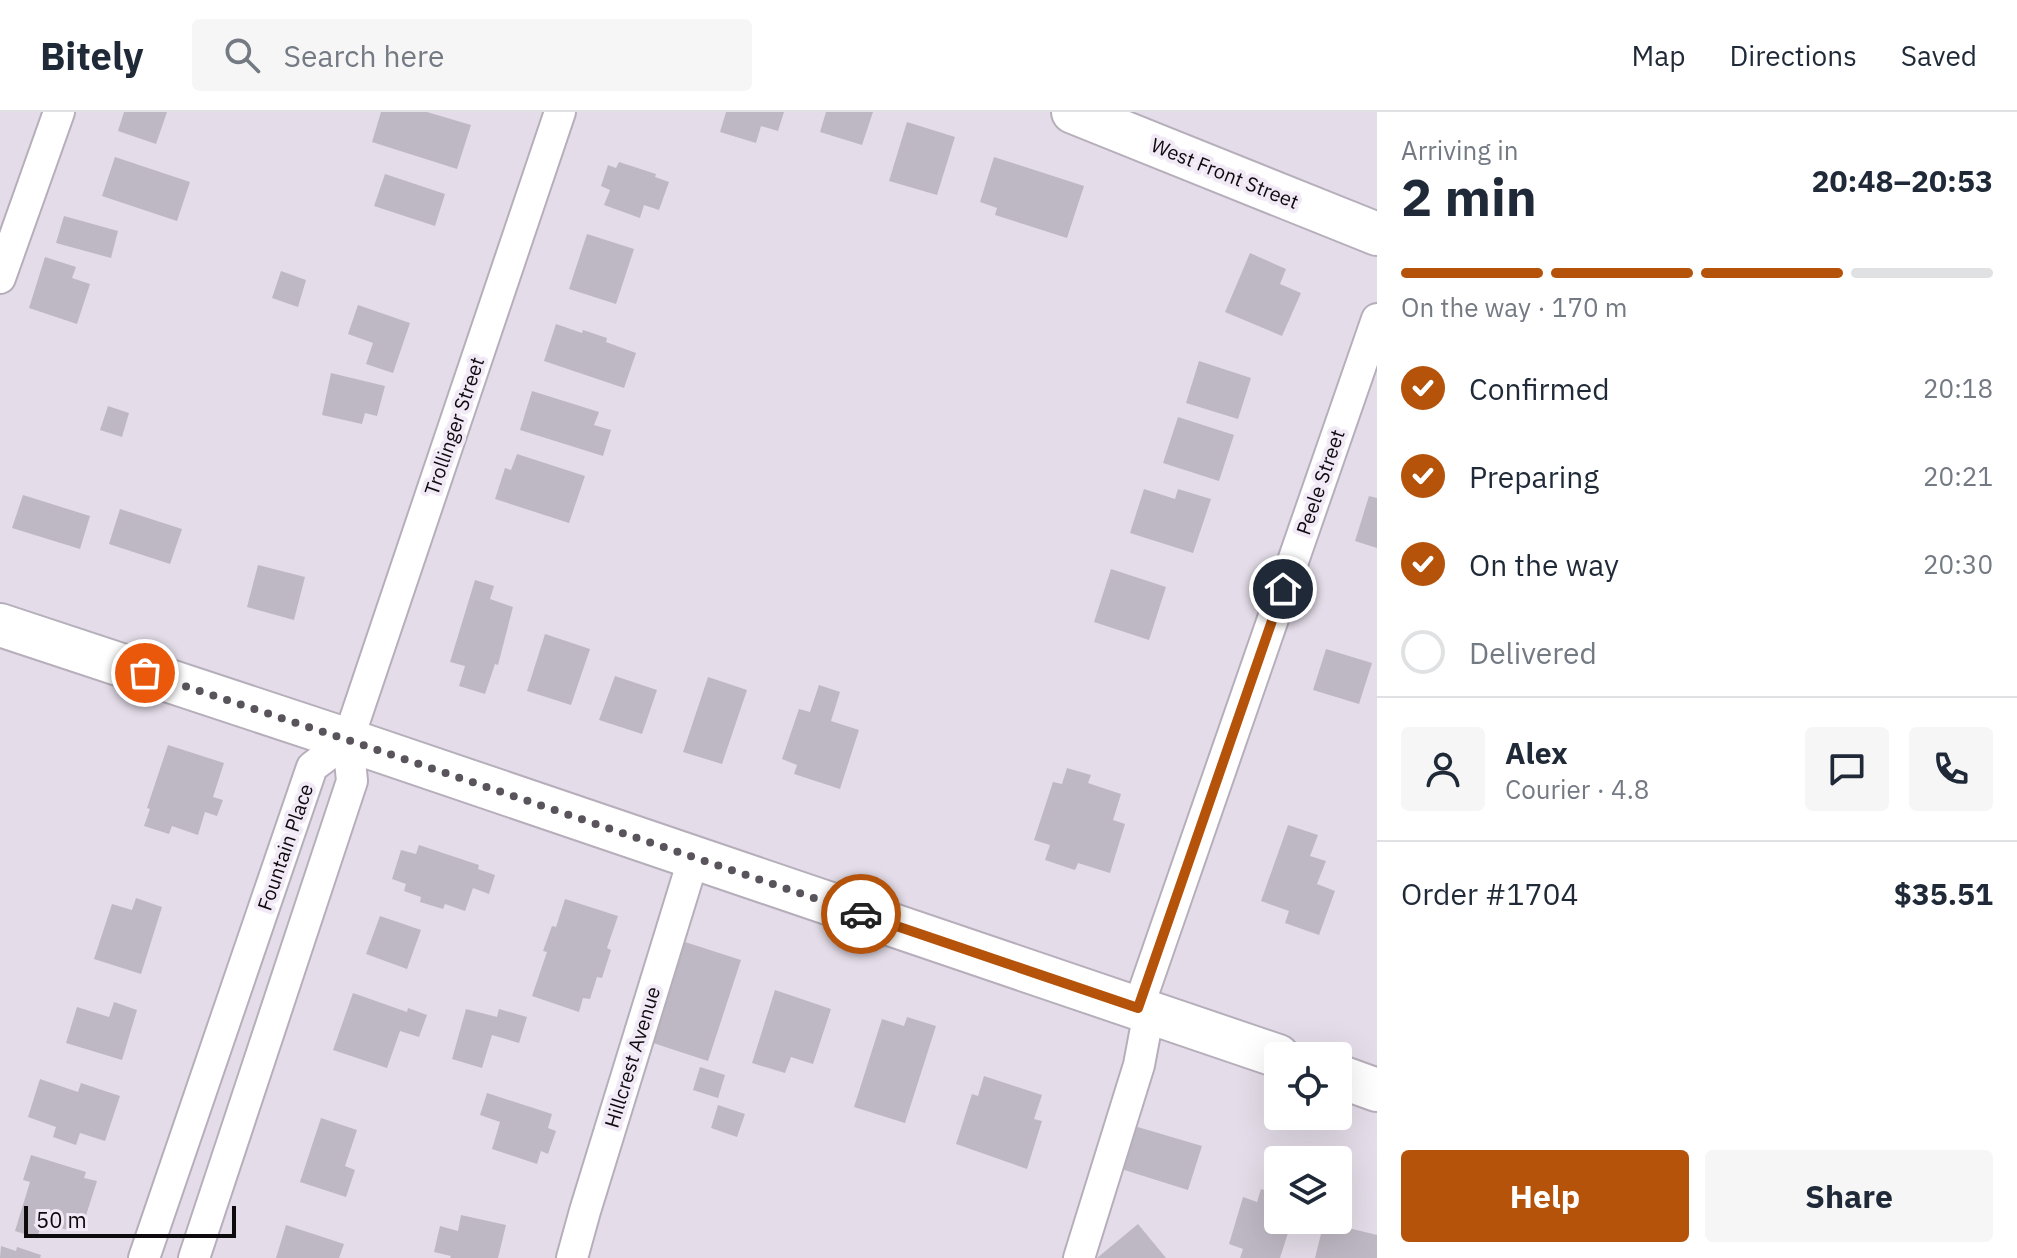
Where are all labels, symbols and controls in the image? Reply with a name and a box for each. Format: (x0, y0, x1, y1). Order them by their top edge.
search box (192, 19, 752, 91)
text: Bitely (40, 31, 144, 80)
icon: search (220, 33, 264, 77)
text: Search here (284, 36, 444, 75)
text: Map (1631, 37, 1685, 74)
text: Directions (1729, 37, 1857, 74)
text: Saved (1901, 37, 1977, 74)
street label: West Front Street (1147, 131, 1303, 215)
text: Arriving in (1401, 133, 1518, 167)
text: 20:48–20:53 (1812, 161, 1993, 200)
text: 2 min (1401, 163, 1537, 230)
text: On the way · 170 m (1401, 290, 1627, 324)
street label: Trollinger Street (418, 353, 490, 499)
icon: check (1401, 366, 1445, 410)
text: Confirmed (1469, 369, 1610, 408)
text: 20:18 (1923, 371, 1993, 405)
street label: Peele Street (1289, 426, 1351, 538)
icon: check (1401, 454, 1445, 498)
text: Preparing (1469, 457, 1599, 496)
text: 20:21 (1923, 459, 1993, 493)
icon: check (1401, 542, 1445, 586)
text: On the way (1469, 545, 1619, 584)
text: 20:30 (1923, 547, 1993, 581)
pin (1249, 555, 1317, 623)
icon: home (1261, 567, 1305, 611)
text: Delivered (1469, 633, 1597, 672)
pin (111, 639, 179, 707)
icon: bag (123, 651, 167, 695)
button: person (1401, 727, 1485, 811)
button: chat (1805, 727, 1889, 811)
button: phone (1909, 727, 1993, 811)
text: Alex (1505, 733, 1568, 772)
text: Courier · 4.8 (1505, 772, 1649, 806)
street label: Fountain Place (251, 780, 319, 914)
courier (821, 874, 901, 954)
text: Order #1704 (1401, 874, 1578, 913)
text: $35.51 (1894, 874, 1993, 913)
icon: car (839, 892, 883, 936)
street label: Hillcrest Avenue (598, 983, 666, 1131)
map controls (1264, 1042, 1352, 1234)
button: locate (1264, 1042, 1352, 1130)
button: layers (1264, 1146, 1352, 1234)
button: Help (1401, 1150, 1689, 1242)
button: Share (1705, 1150, 1993, 1242)
scale bar (24, 1202, 236, 1238)
text: 50 m (36, 1205, 87, 1234)

